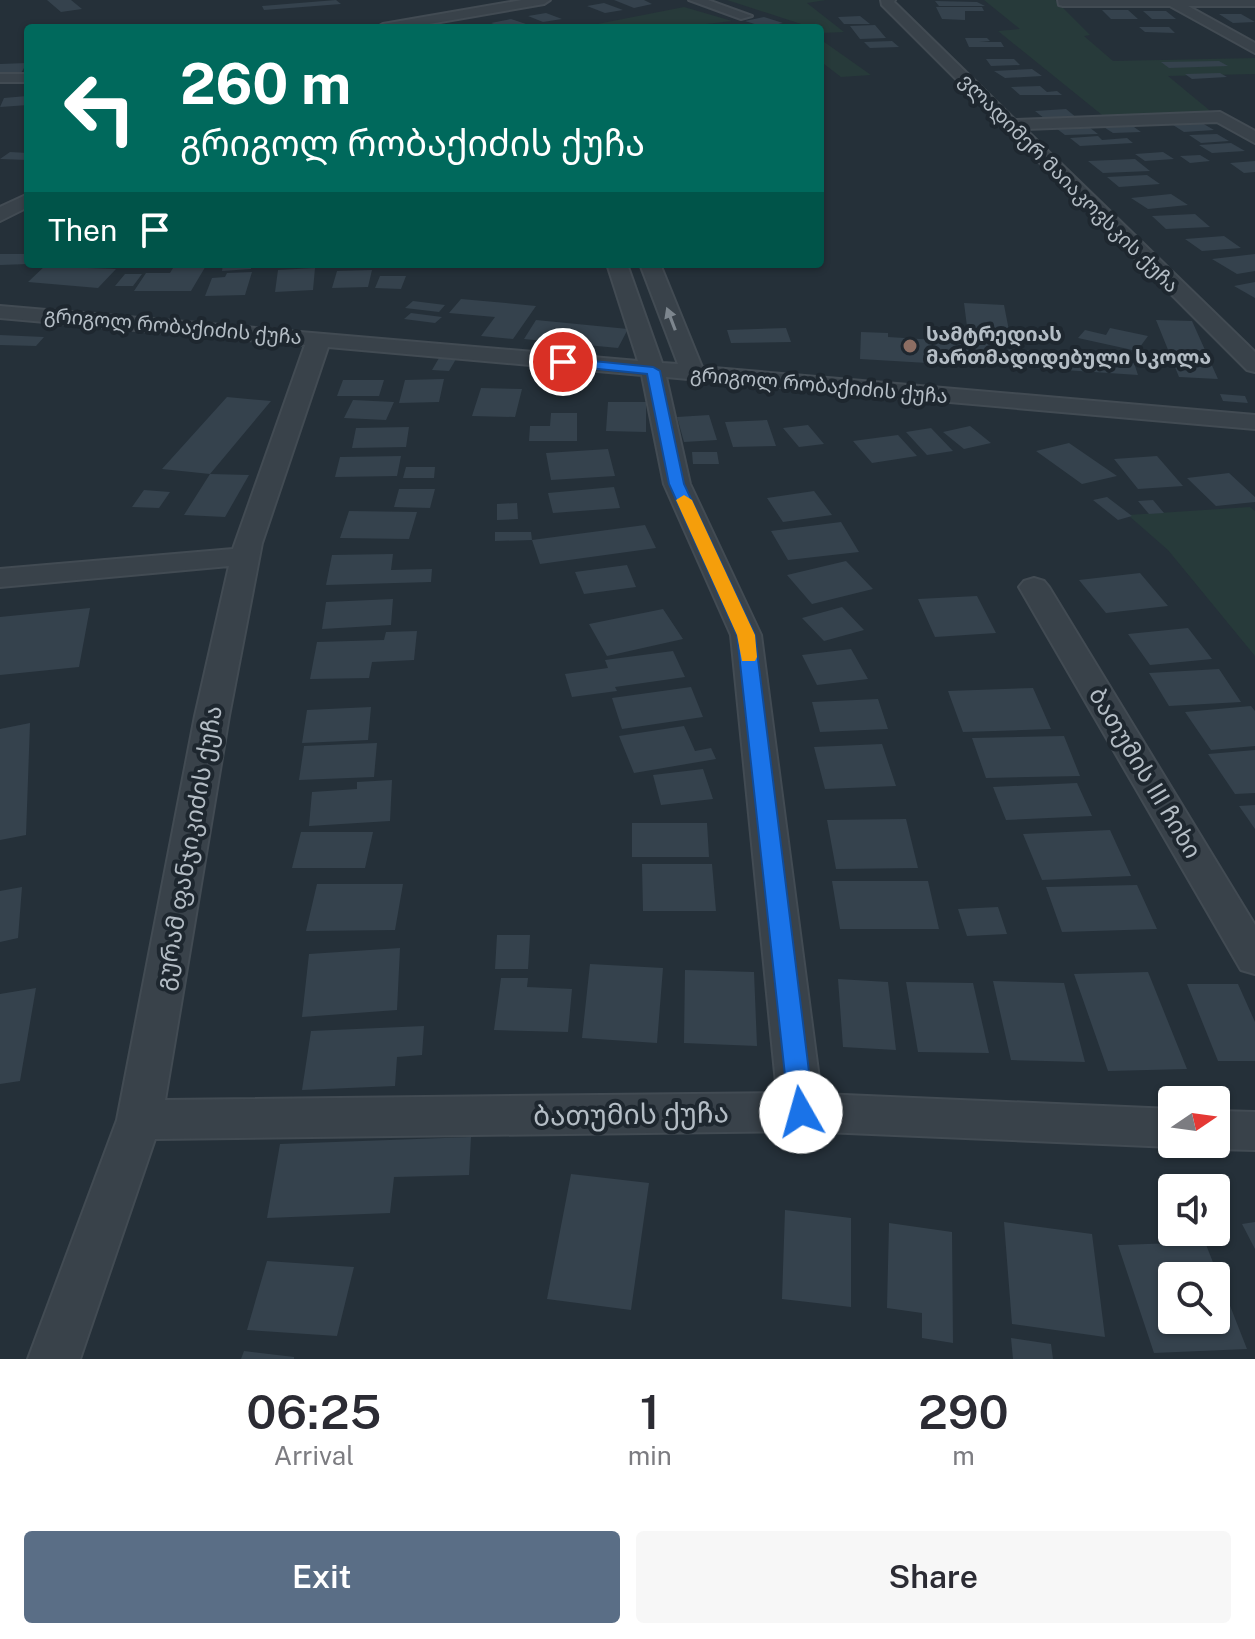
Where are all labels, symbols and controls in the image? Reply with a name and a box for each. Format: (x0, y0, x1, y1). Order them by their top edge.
text: 260 m (180, 51, 351, 117)
icon: left (48, 56, 152, 160)
street label: ვლადიმერ მაიაკოვსკის ქუჩა (954, 68, 1184, 298)
text: გრიგოლ რობაქიძის ქუჩა (180, 122, 645, 164)
icon: arrive (133, 208, 177, 252)
text: Then (48, 212, 117, 248)
street label: გრიგოლ რობაქიძის ქუჩა (43, 303, 303, 350)
one-way arrow (664, 307, 677, 331)
place label: სამტრედიას მართმადიდებული სკოლა (926, 322, 1211, 370)
pin (529, 328, 597, 396)
marker: სამტრედიას მართმადიდებული სკოლა (901, 337, 919, 355)
icon: arrive (541, 340, 585, 384)
street label: გრიგოლ რობაქიძის ქუჩა (689, 362, 949, 409)
street label: ბათუმის III ჩიხი (1083, 682, 1208, 863)
street label: გურამ ფანჯიკიძის ქუჩა (149, 703, 228, 993)
position arrow (759, 1070, 843, 1154)
north arrow (1158, 1086, 1230, 1158)
map controls (1158, 1086, 1230, 1334)
street label: ბათუმის ქუჩა (533, 1095, 729, 1133)
button: sound (1158, 1174, 1230, 1246)
button: search (1158, 1262, 1230, 1334)
text: 06:25 (246, 1383, 381, 1440)
text: 1 (640, 1383, 660, 1440)
text: 290 (918, 1383, 1009, 1440)
text: Arrival (274, 1440, 354, 1471)
text: min (628, 1440, 672, 1471)
text: m (952, 1440, 975, 1471)
button: Exit (24, 1531, 620, 1623)
button: Share (636, 1531, 1231, 1623)

